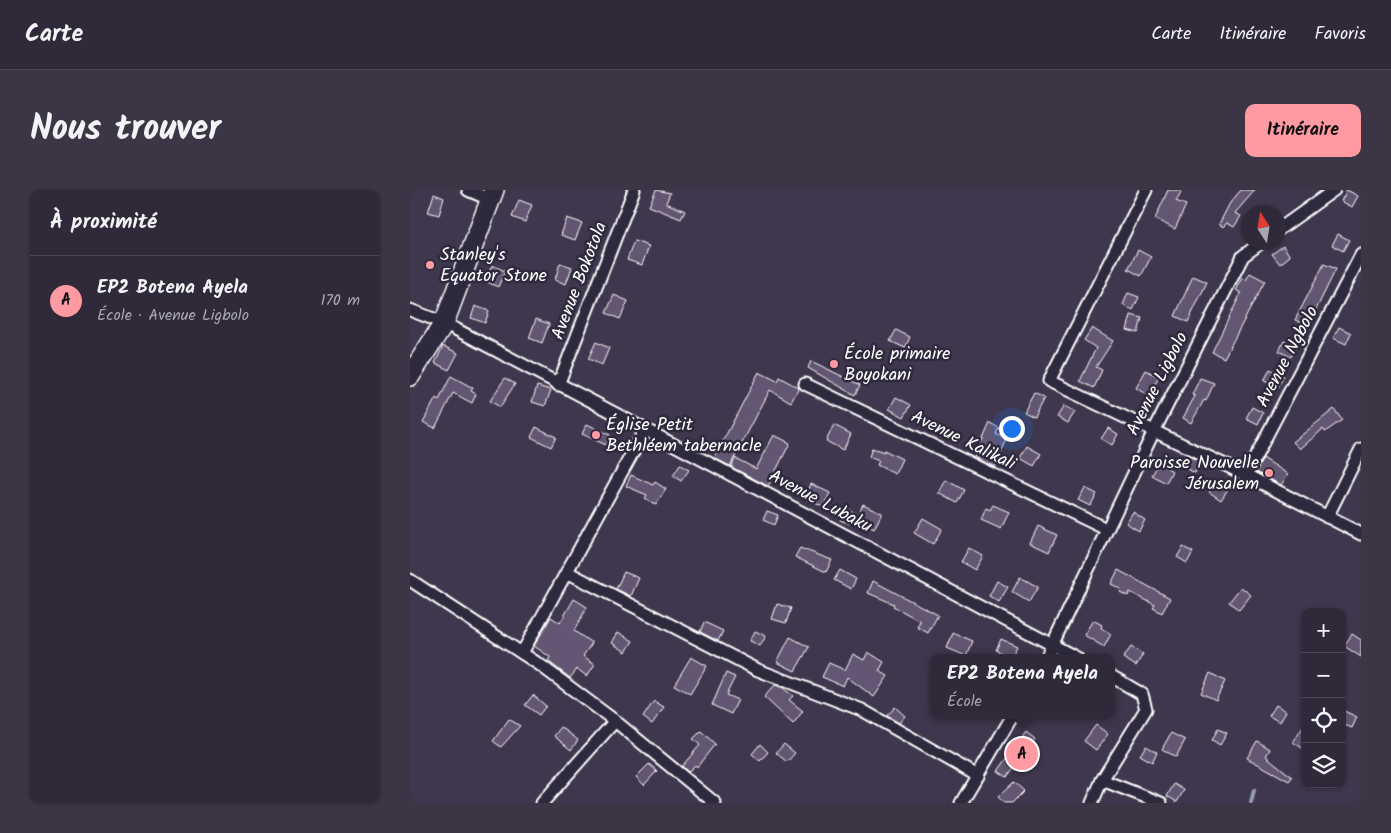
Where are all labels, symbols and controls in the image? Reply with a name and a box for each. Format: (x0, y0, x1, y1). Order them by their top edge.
text: Carte (25, 15, 83, 54)
text: Carte (1151, 20, 1191, 49)
text: Itinéraire (1219, 20, 1286, 49)
text: Favoris (1314, 20, 1366, 49)
text: Nous trouver (30, 102, 221, 158)
button: Itinéraire (1245, 104, 1361, 157)
north arrow (1241, 205, 1286, 250)
text: À proximité (50, 206, 157, 239)
street label: Avenue Bokotola (544, 218, 616, 344)
place label: Stanley's Equator Stone (440, 241, 547, 291)
marker: Stanley's Equator Stone (424, 259, 436, 271)
text: EP2 Botena Ayela (97, 273, 248, 303)
text: A (61, 288, 71, 313)
text: 170 m (320, 288, 360, 313)
street label: Avenue Ngbolo (1249, 301, 1327, 413)
text: École · Avenue Ligbolo (97, 303, 249, 328)
street label: Avenue Ligbolo (1119, 327, 1197, 441)
place label: École primaire Boyokani (844, 340, 950, 390)
marker: École primaire Boyokani (828, 358, 840, 370)
street label: Avenue Kalikali (906, 403, 1021, 479)
place label: Église Petit Bethléem tabernacle (606, 411, 762, 461)
your location (999, 416, 1025, 442)
marker: Église Petit Bethléem tabernacle (590, 429, 602, 441)
place label: Paroisse Nouvelle Jérusalem (1130, 449, 1259, 499)
street label: Avenue Lubaku (763, 463, 877, 542)
marker: Paroisse Nouvelle Jérusalem (1263, 467, 1275, 479)
map controls (1301, 608, 1346, 788)
button: + (1301, 608, 1346, 653)
button: − (1301, 653, 1346, 698)
popup (930, 654, 1115, 719)
text: EP2 Botena Ayela (947, 659, 1098, 689)
text: École (947, 689, 982, 714)
button: locate (1301, 698, 1346, 743)
pin: A (1006, 735, 1038, 773)
button: layers (1301, 743, 1346, 788)

